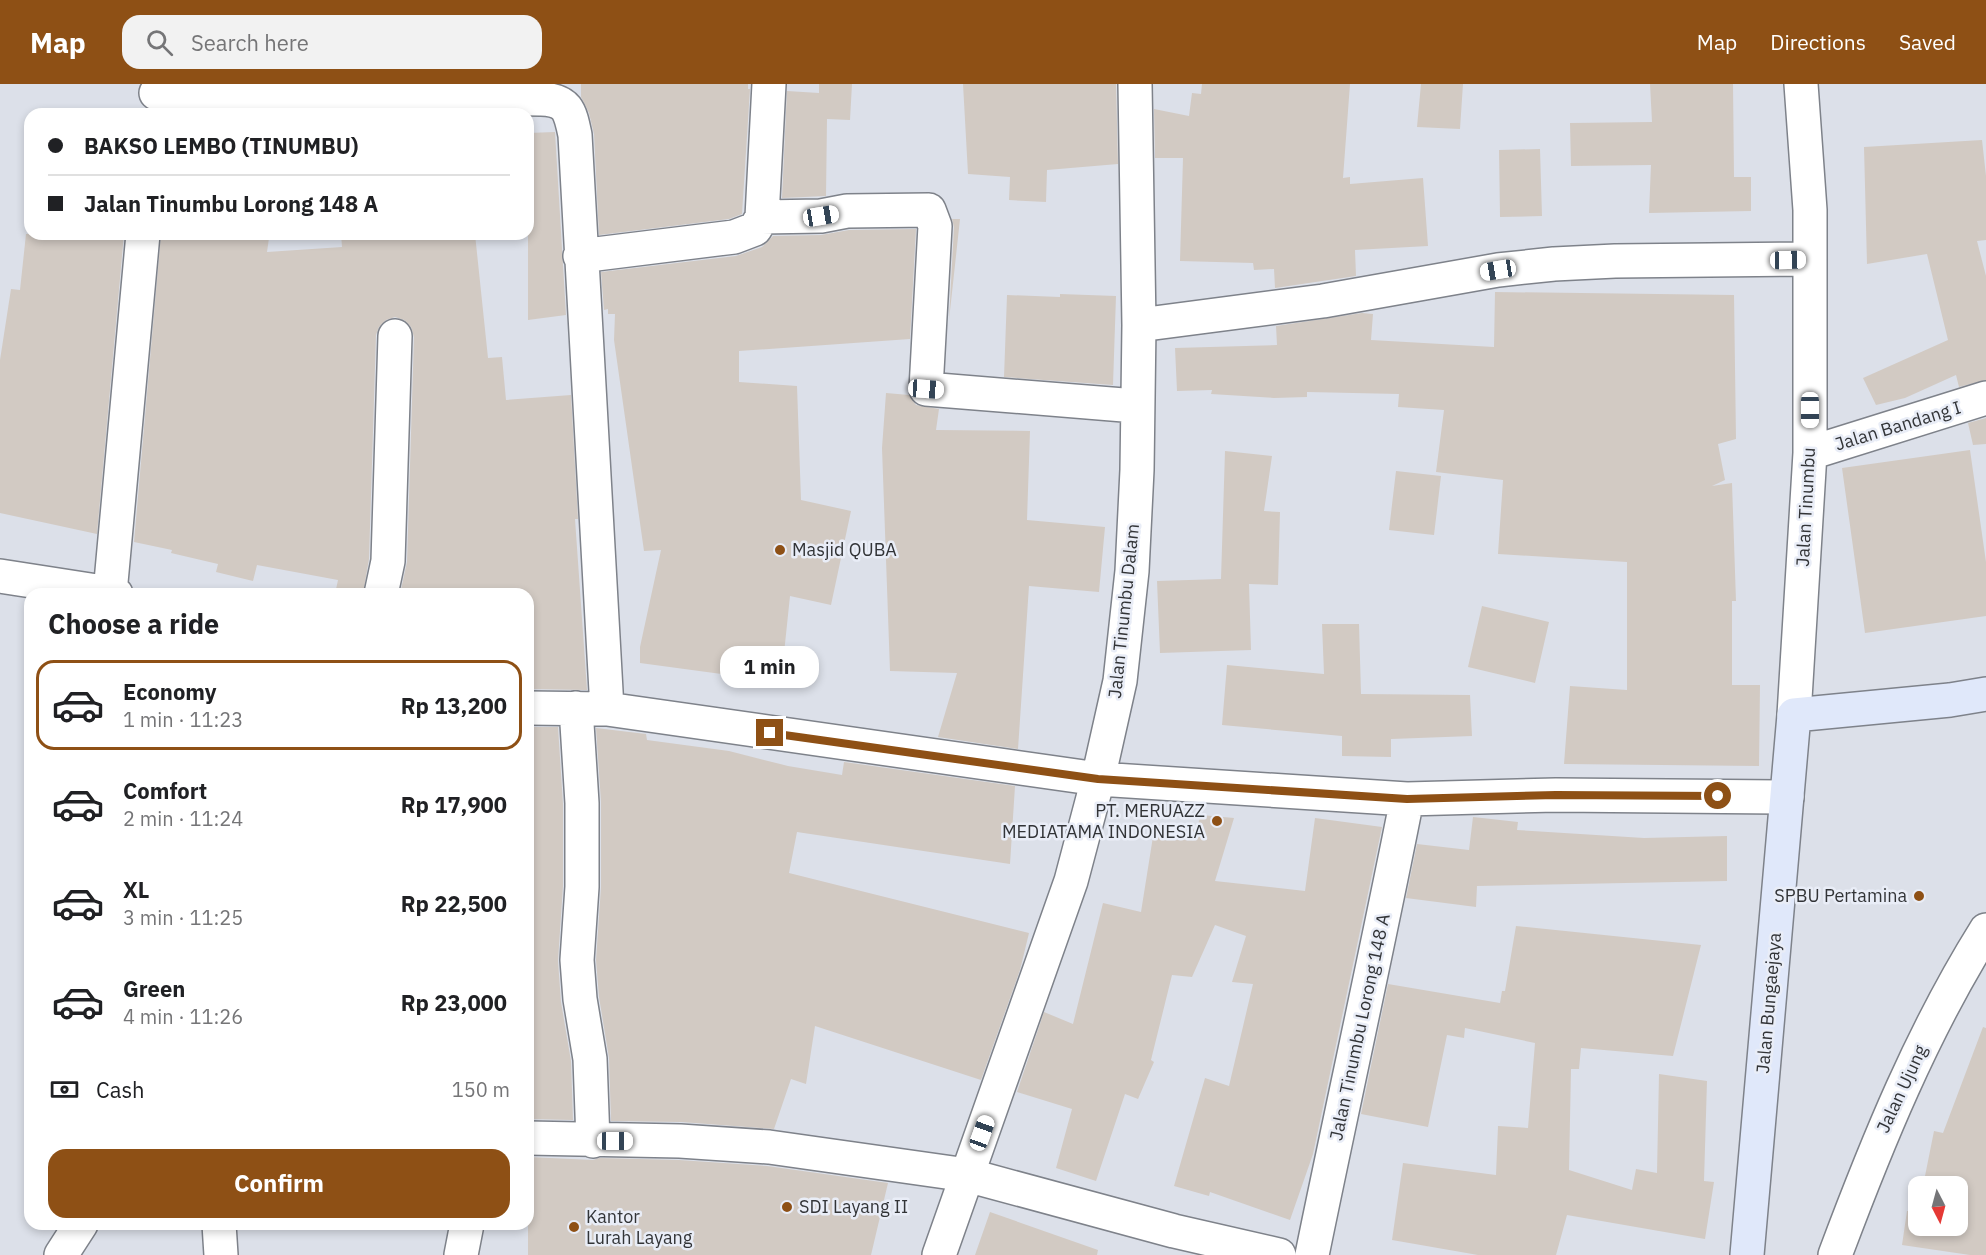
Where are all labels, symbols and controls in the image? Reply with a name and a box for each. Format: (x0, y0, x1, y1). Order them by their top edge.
search box (122, 15, 542, 69)
text: Map (30, 24, 86, 61)
icon: search (143, 26, 176, 59)
text: Search here (191, 28, 309, 57)
text: Map (1697, 28, 1737, 56)
text: Directions (1770, 28, 1866, 56)
text: Saved (1899, 28, 1956, 56)
text: BAKSO LEMBO (TINUMBU) (84, 131, 358, 160)
text: Jalan Tinumbu Lorong 148 A (84, 189, 378, 218)
car (802, 204, 840, 228)
car (1770, 251, 1806, 269)
car (1479, 258, 1517, 282)
car (907, 379, 945, 399)
car (1801, 392, 1819, 428)
street label: Jalan Bandang I (1832, 395, 1964, 456)
street label: Jalan Tinumbu (1791, 447, 1820, 567)
street label: Jalan Tinumbu Dalam (1103, 522, 1144, 699)
place label: Masjid QUBA (792, 538, 897, 561)
marker: Masjid QUBA (773, 543, 787, 557)
text: Choose a ride (48, 606, 219, 641)
callout: 1 min (720, 646, 820, 688)
text: 1 min (743, 653, 796, 680)
text: Economy (123, 677, 217, 706)
icon: car (51, 678, 105, 732)
text: Rp 13,200 (401, 691, 507, 720)
text: 1 min · 11:23 (123, 706, 243, 733)
route end (756, 719, 783, 746)
text: Comfort (123, 776, 207, 805)
icon: car (51, 777, 105, 831)
route start (1704, 782, 1731, 809)
text: Rp 17,900 (401, 790, 507, 819)
place label: PT. MERUAZZ MEDIATAMA INDONESIA (1002, 799, 1205, 843)
text: 2 min · 11:24 (123, 805, 243, 832)
marker: PT. MERUAZZ MEDIATAMA INDONESIA (1210, 814, 1224, 828)
text: XL (123, 875, 149, 904)
icon: car (51, 876, 105, 930)
place label: SPBU Pertamina (1774, 884, 1907, 907)
text: Rp 22,500 (401, 889, 507, 918)
marker: SPBU Pertamina (1912, 889, 1926, 903)
text: 3 min · 11:25 (123, 904, 243, 931)
street label: Jalan Tinumbu Lorong 148 A (1324, 911, 1395, 1142)
street label: Jalan Bungaejaya (1751, 931, 1786, 1074)
text: Green (123, 974, 185, 1003)
icon: car (51, 975, 105, 1029)
text: Rp 23,000 (401, 988, 507, 1017)
text: 4 min · 11:26 (123, 1003, 243, 1030)
street label: Jalan Ujung (1871, 1041, 1932, 1136)
icon: cash (48, 1073, 81, 1106)
text: Cash (96, 1075, 145, 1104)
text: 150 m (452, 1076, 510, 1103)
car (967, 1113, 997, 1153)
car (597, 1132, 633, 1150)
button: Confirm (48, 1149, 510, 1218)
north arrow (1908, 1176, 1968, 1236)
map controls (1908, 1176, 1968, 1236)
place label: SDI Layang II (799, 1195, 908, 1218)
marker: SDI Layang II (780, 1200, 794, 1214)
place label: Kantor Lurah Layang (586, 1205, 693, 1249)
marker: Kantor Lurah Layang (567, 1220, 581, 1234)

